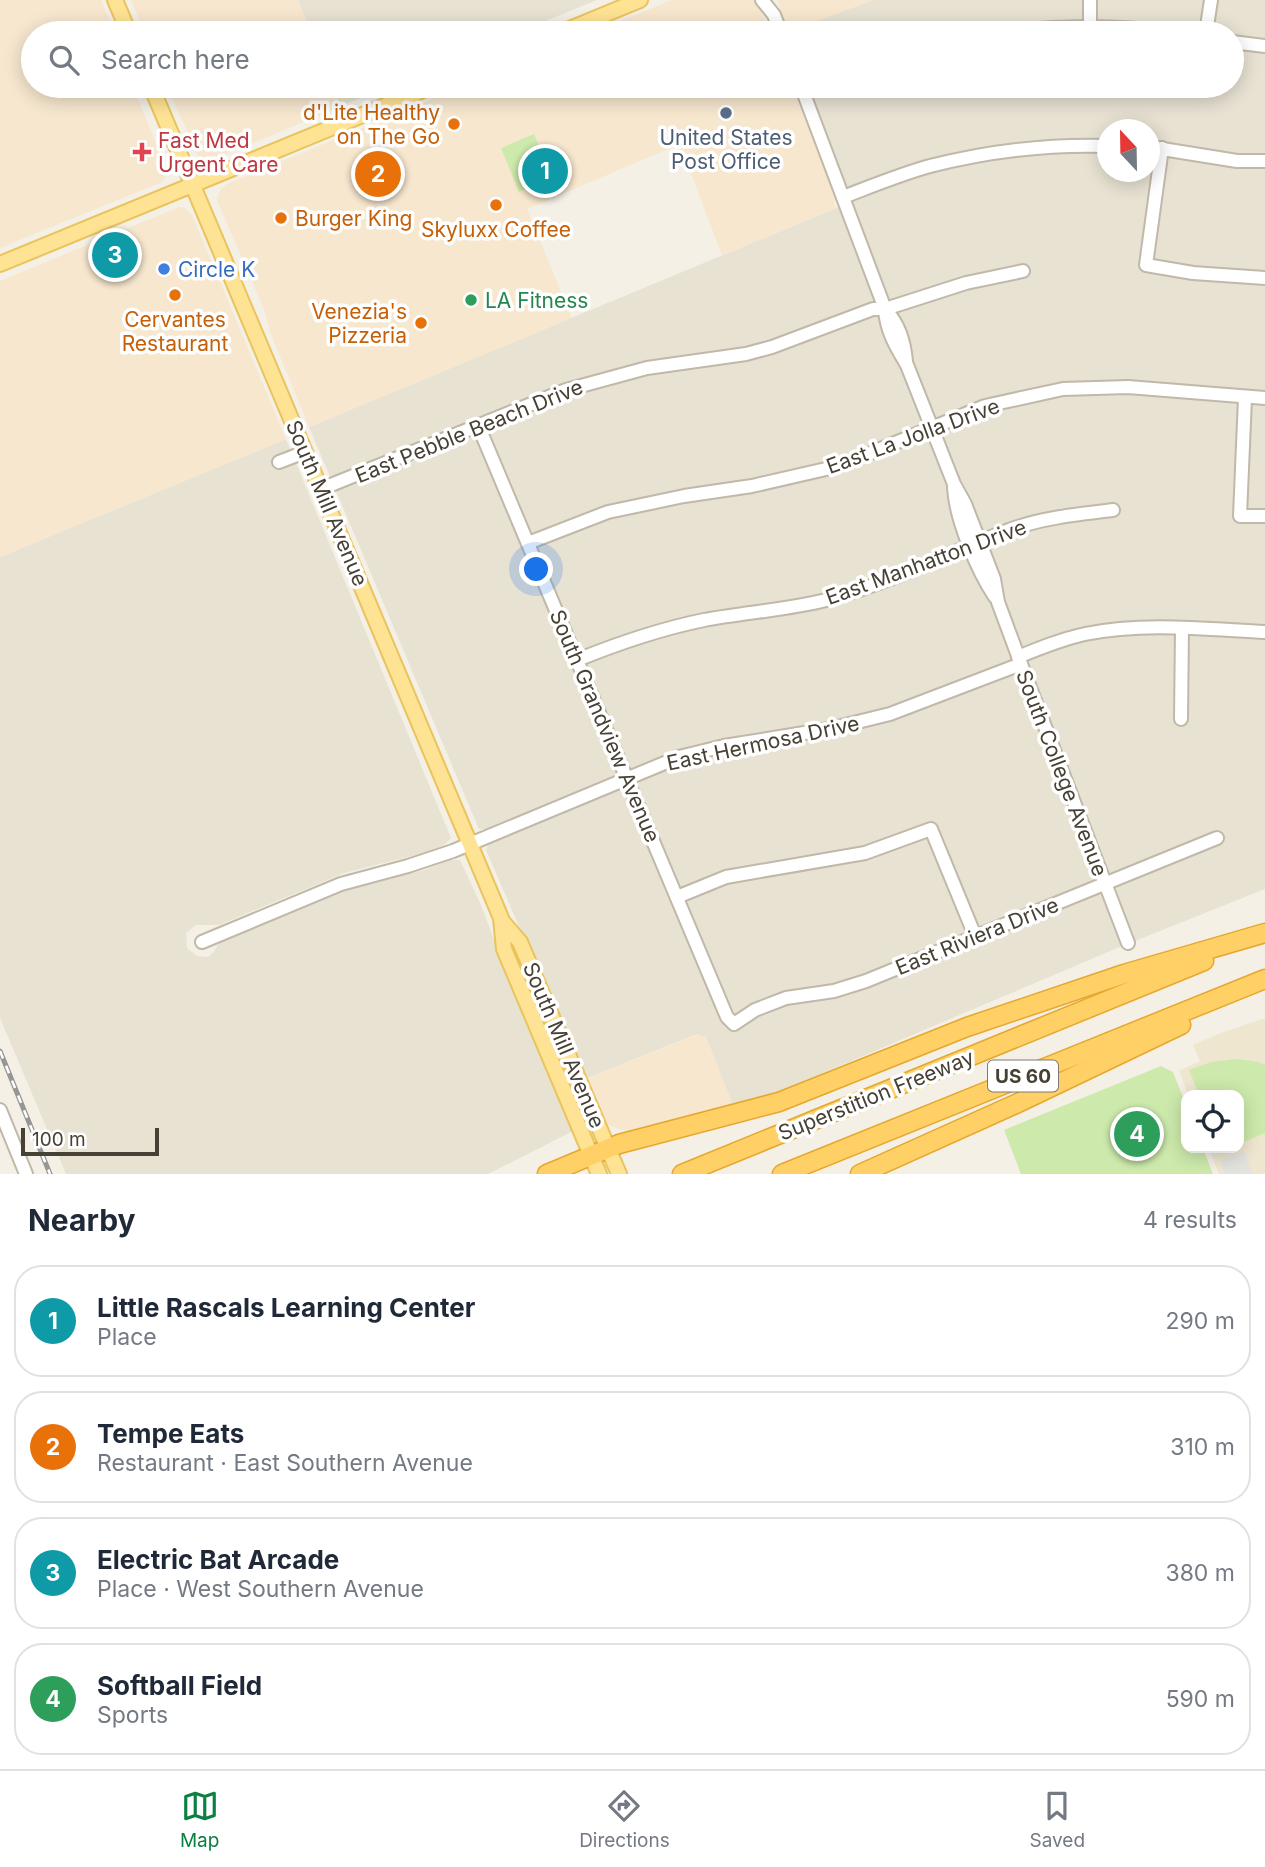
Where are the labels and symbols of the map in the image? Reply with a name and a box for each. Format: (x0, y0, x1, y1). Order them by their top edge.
place label: d'Lite Healthy on The Go (303, 100, 440, 149)
marker: United States Post Office (718, 105, 734, 121)
marker: d'Lite Healthy on The Go (446, 116, 462, 132)
north arrow (1097, 119, 1160, 182)
place label: United States Post Office (659, 125, 793, 174)
place label: Fast Med Urgent Care (158, 128, 278, 177)
marker: Fast Med Urgent Care (132, 142, 152, 162)
pin: 1 (522, 145, 568, 197)
pin: 2 (355, 148, 401, 200)
marker: Skyluxx Coffee (488, 197, 504, 213)
place label: Burger King (295, 206, 412, 231)
marker: Burger King (273, 210, 289, 226)
place label: Skyluxx Coffee (421, 217, 571, 242)
pin: 3 (92, 229, 138, 281)
place label: Circle K (178, 257, 255, 282)
marker: Circle K (156, 261, 172, 277)
marker: Cervantes Restaurant (167, 287, 183, 303)
place label: LA Fitness (485, 288, 588, 313)
marker: LA Fitness (463, 292, 479, 308)
place label: Venezia's Pizzeria (311, 299, 407, 348)
place label: Cervantes Restaurant (122, 307, 228, 356)
marker: Venezia's Pizzeria (413, 315, 429, 331)
street label: East Pebble Beach Drive (352, 374, 586, 488)
street label: East La Jolla Drive (823, 393, 1003, 479)
street label: South Mill Avenue (281, 416, 373, 590)
street label: East Manhatton Drive (822, 514, 1030, 610)
your location (519, 552, 553, 586)
street label: South Grandview Avenue (545, 606, 665, 846)
street label: South College Avenue (1011, 666, 1113, 880)
street label: East Hermosa Drive (664, 710, 862, 776)
street label: East Riviera Drive (892, 892, 1062, 980)
street label: South Mill Avenue (518, 958, 610, 1132)
street label: Superstition Freeway (775, 1044, 978, 1146)
road number: US 60 (988, 1060, 1058, 1092)
pin: 4 (1114, 1108, 1160, 1160)
scale bar (21, 1125, 159, 1157)

